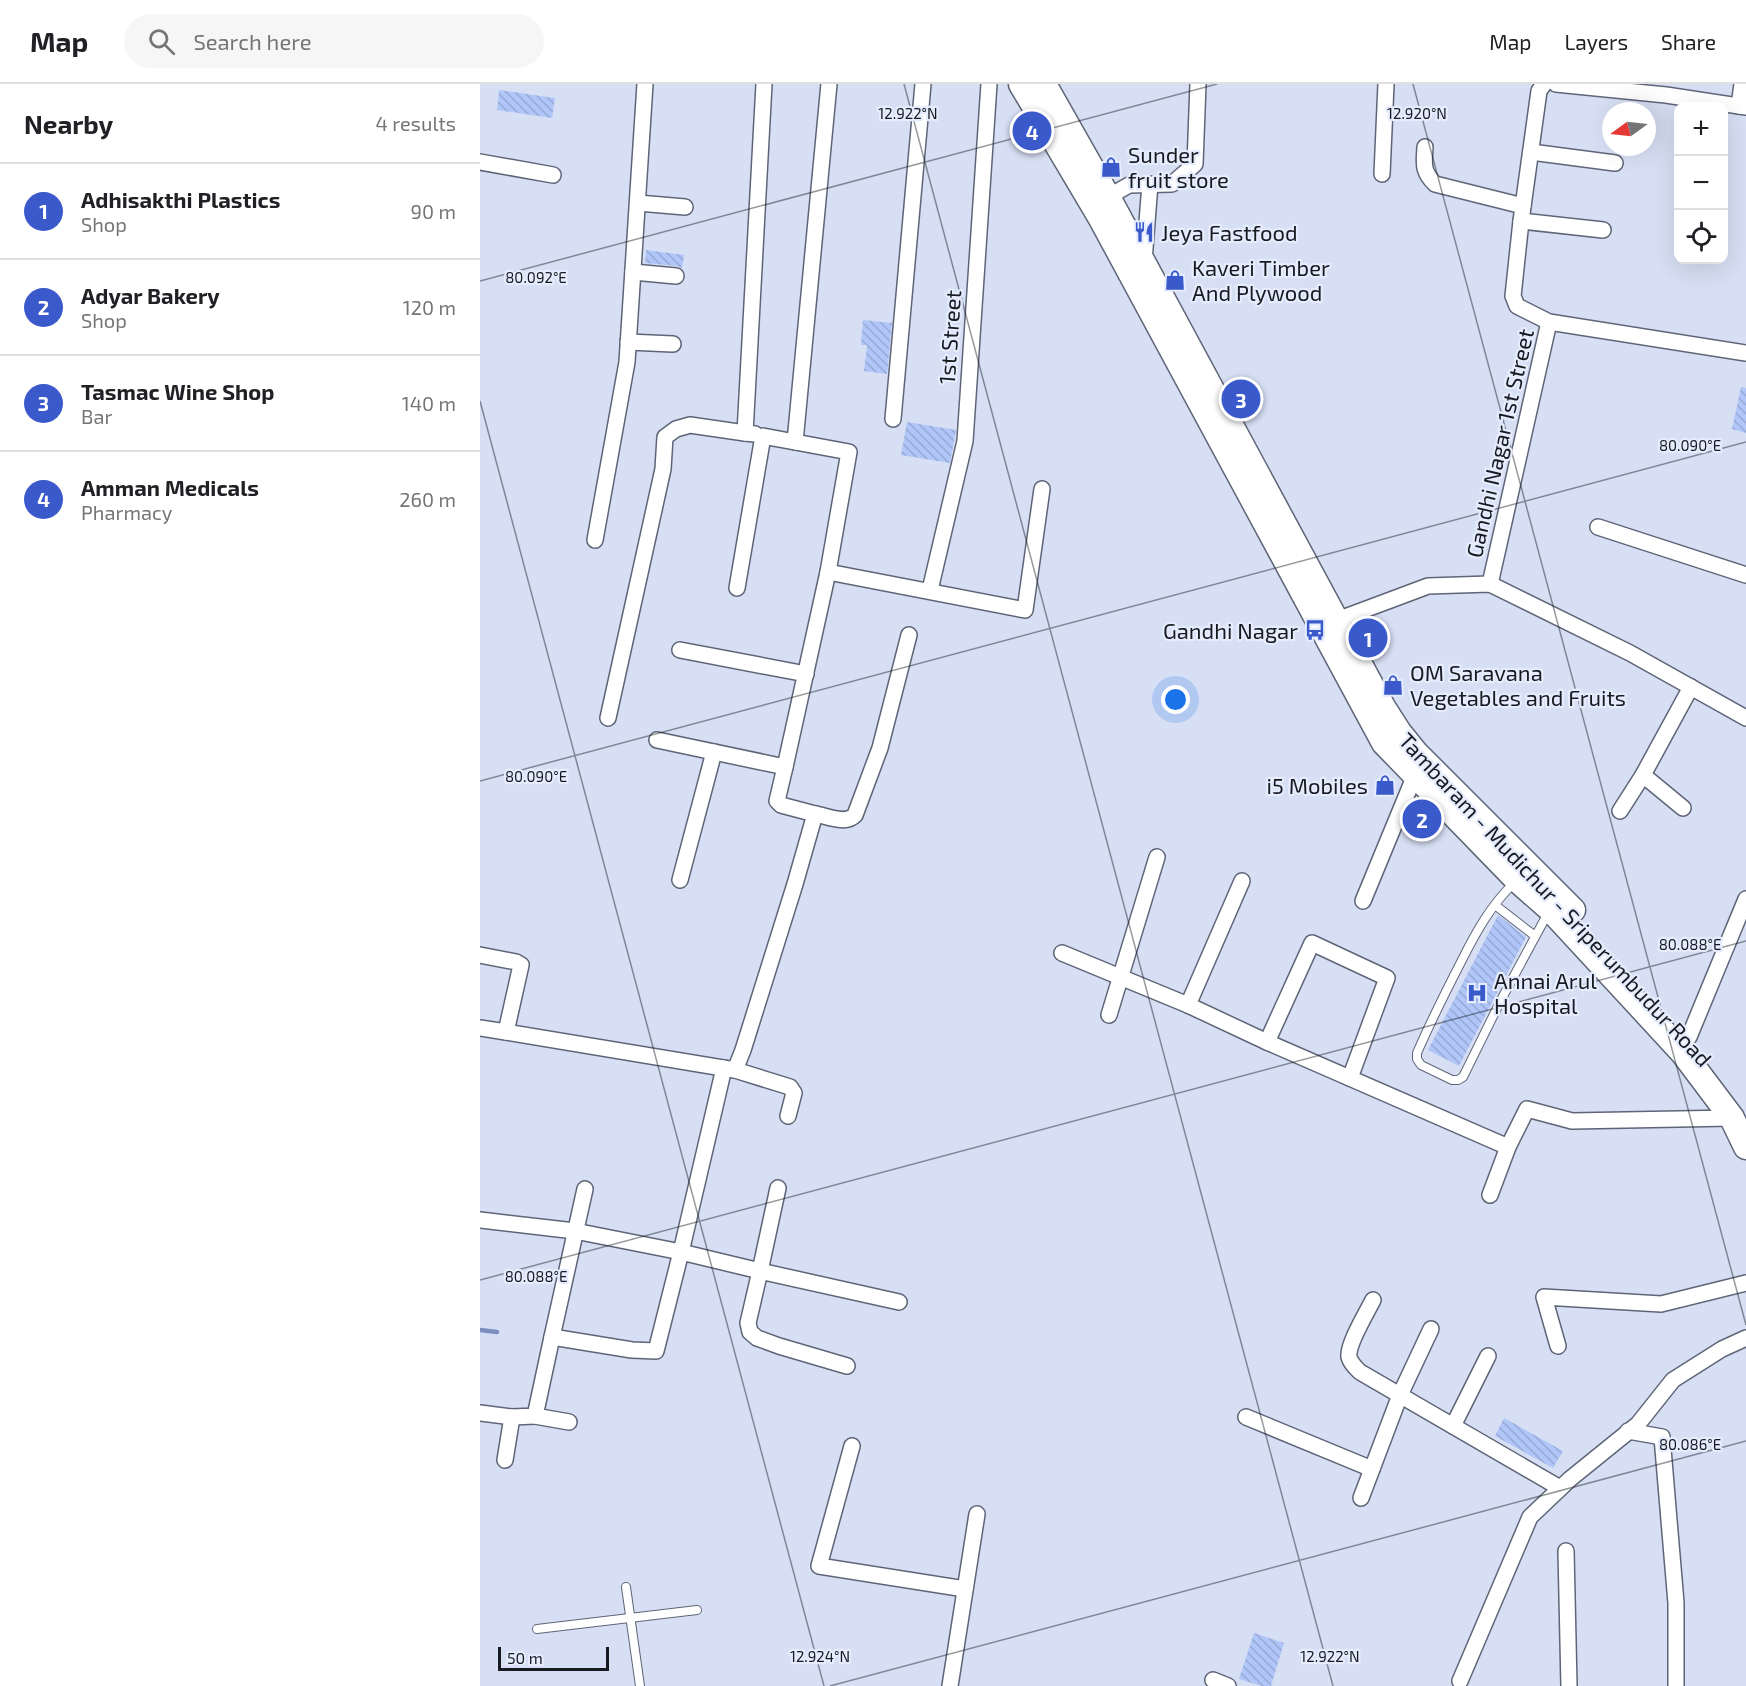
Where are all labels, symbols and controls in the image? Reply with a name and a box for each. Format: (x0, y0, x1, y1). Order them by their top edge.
search box (124, 14, 544, 68)
text: Map (30, 24, 88, 58)
icon: search (145, 25, 178, 58)
text: Search here (193, 28, 312, 54)
text: Map (1489, 29, 1531, 54)
text: Layers (1564, 29, 1628, 54)
text: Share (1661, 29, 1716, 54)
north arrow (1602, 102, 1656, 156)
map controls (1674, 102, 1728, 264)
button: + (1674, 102, 1728, 156)
text: 12.922°N (878, 104, 938, 122)
text: 12.920°N (1387, 104, 1447, 122)
text: Nearby (24, 108, 113, 139)
pin: 4 (1012, 108, 1052, 154)
text: 4 results (376, 111, 456, 135)
place label: Sunder fruit store (1128, 141, 1229, 192)
shop icon: Sunder fruit store (1099, 155, 1123, 179)
button: − (1674, 156, 1728, 210)
text: Adhisakthi Plastics (81, 186, 280, 212)
text: 1 (39, 199, 48, 223)
text: 90 m (411, 199, 456, 223)
button: locate (1674, 210, 1728, 264)
text: Shop (81, 212, 127, 236)
place label: Jeya Fastfood (1161, 219, 1298, 245)
restaurant icon: Jeya Fastfood (1132, 220, 1156, 244)
place label: Kaveri Timber And Plywood (1192, 254, 1330, 305)
text: 80.092°E (505, 268, 567, 286)
shop icon: Kaveri Timber And Plywood (1163, 268, 1187, 292)
text: Adyar Bakery (81, 282, 220, 308)
street label: 1st Street (933, 289, 965, 385)
text: 2 (38, 295, 49, 319)
text: 120 m (403, 295, 456, 319)
text: Shop (81, 308, 127, 332)
street label: Gandhi Nagar 1st Street (1460, 326, 1538, 560)
pin: 3 (1222, 376, 1260, 422)
text: Tasmac Wine Shop (81, 378, 274, 404)
text: 3 (38, 391, 49, 415)
text: 140 m (402, 391, 456, 415)
text: Bar (81, 404, 112, 428)
text: 80.090°E (1659, 436, 1721, 454)
text: Amman Medicals (81, 474, 259, 500)
text: 4 (37, 487, 50, 511)
text: 260 m (399, 487, 456, 511)
text: Pharmacy (81, 500, 172, 524)
pin: 1 (1348, 616, 1388, 660)
place label: Gandhi Nagar (1163, 617, 1298, 643)
bus stop icon: Gandhi Nagar (1303, 618, 1327, 642)
place label: OM Saravana Vegetables and Fruits (1410, 659, 1626, 710)
shop icon: OM Saravana Vegetables and Fruits (1381, 673, 1405, 697)
your location (1161, 685, 1190, 714)
street label: Tambaram - Mudichur - Sriperumbudur Road (1394, 727, 1718, 1071)
text: 80.090°E (505, 767, 567, 785)
place label: i5 Mobiles (1267, 772, 1368, 798)
shop icon: i5 Mobiles (1373, 773, 1397, 797)
pin: 2 (1402, 796, 1442, 842)
text: 80.088°E (1659, 935, 1721, 953)
place label: Annai Arul Hospital (1494, 967, 1597, 1018)
hospital icon: Annai Arul Hospital (1465, 981, 1489, 1005)
text: 80.088°E (505, 1267, 567, 1285)
text: 80.086°E (1659, 1435, 1721, 1453)
scale bar (498, 1644, 609, 1672)
text: 12.924°N (790, 1647, 850, 1665)
text: 12.922°N (1300, 1647, 1360, 1665)
text: 50 m (507, 1648, 543, 1667)

